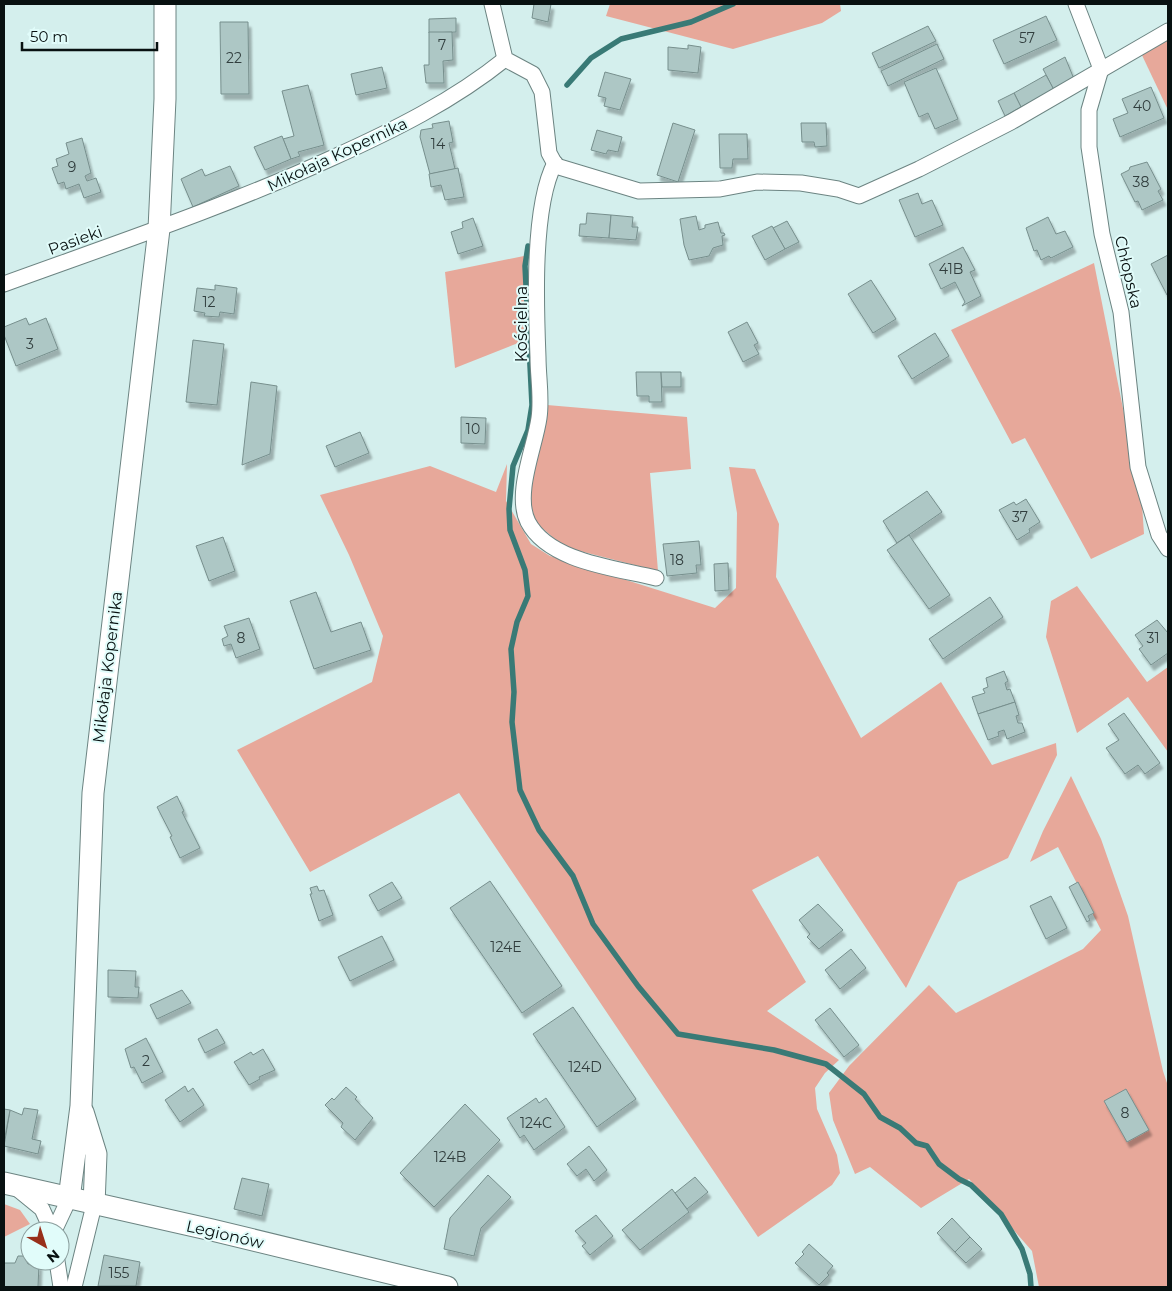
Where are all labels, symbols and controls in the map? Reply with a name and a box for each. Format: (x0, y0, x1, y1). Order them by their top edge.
scale bar (22, 20, 158, 52)
text: 50 m (30, 27, 68, 46)
house number: 57 (1019, 29, 1035, 47)
house number: 7 (438, 36, 446, 54)
house number: 22 (226, 49, 242, 67)
house number: 40 (1133, 97, 1151, 115)
street label: Mikołaja Kopernika (264, 114, 410, 195)
house number: 14 (431, 135, 446, 153)
house number: 9 (68, 158, 76, 176)
house number: 38 (1133, 173, 1149, 191)
street label: Pasieki (45, 222, 105, 259)
street label: Chłopska (1111, 234, 1146, 310)
house number: 41B (939, 260, 963, 278)
street label: Kościelna (512, 286, 531, 362)
house number: 12 (202, 293, 216, 311)
house number: 3 (26, 335, 34, 353)
house number: 10 (466, 420, 480, 438)
house number: 37 (1012, 508, 1028, 526)
house number: 18 (670, 551, 684, 569)
street label: Mikołaja Kopernika (89, 590, 126, 744)
house number: 8 (237, 629, 246, 647)
house number: 31 (1147, 629, 1159, 647)
house number: 124E (490, 938, 522, 956)
house number: 2 (142, 1052, 150, 1070)
house number: 124D (568, 1058, 602, 1076)
house number: 8 (1121, 1104, 1130, 1122)
house number: 124C (520, 1114, 552, 1132)
house number: 124B (434, 1148, 466, 1166)
street label: Legionów (184, 1216, 265, 1253)
north arrow (20, 1221, 70, 1271)
text: N (43, 1246, 63, 1267)
house number: 155 (109, 1264, 129, 1282)

